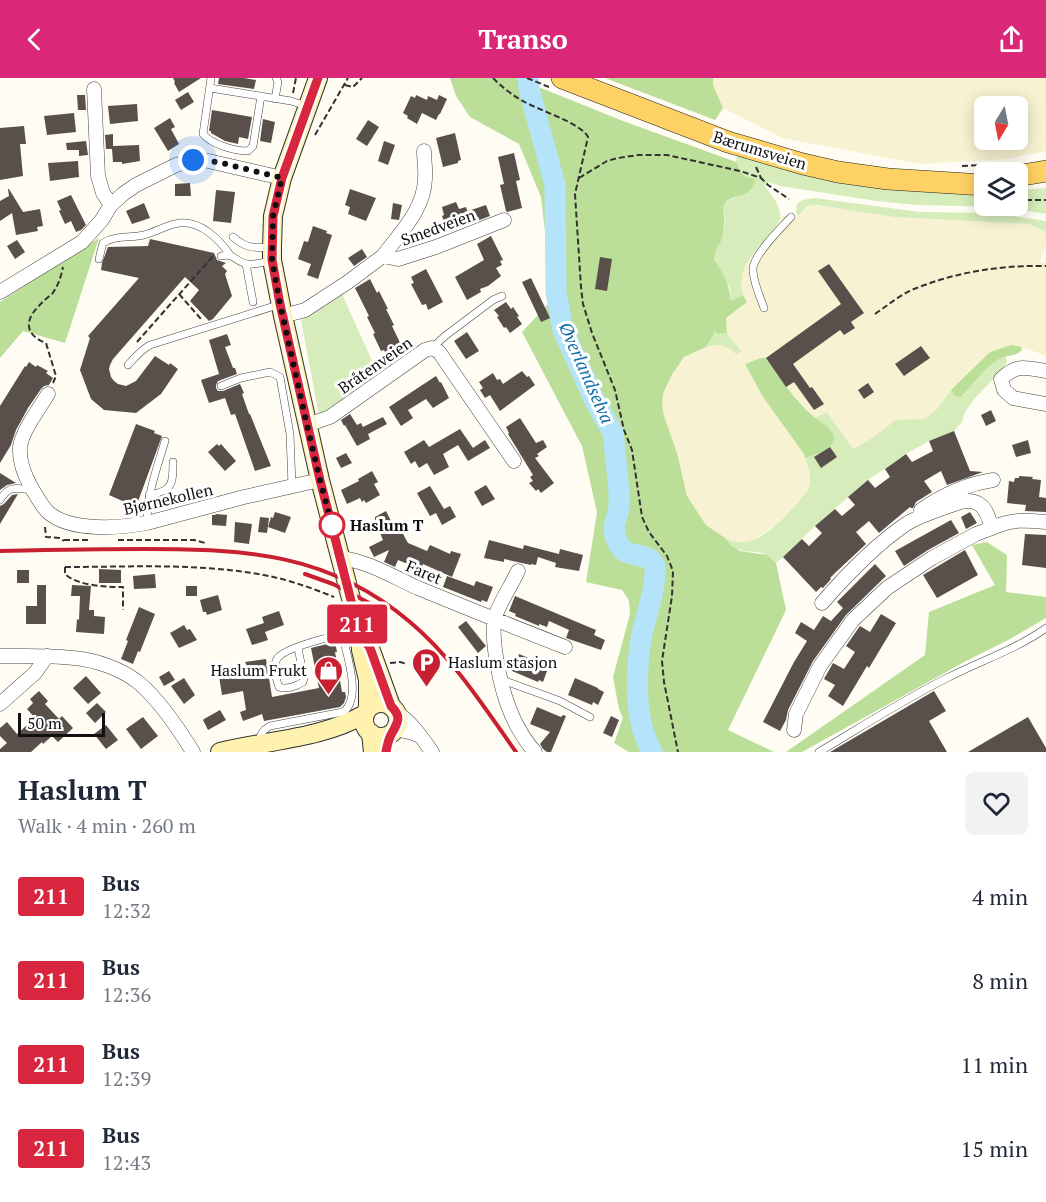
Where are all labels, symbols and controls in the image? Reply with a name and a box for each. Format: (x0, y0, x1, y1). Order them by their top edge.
text: Transo (478, 21, 568, 57)
icon: back (18, 23, 51, 56)
icon: share (995, 23, 1028, 56)
north arrow (974, 96, 1028, 150)
map controls (974, 96, 1028, 216)
street label: Bærumsveien (711, 125, 810, 175)
your location (178, 145, 208, 175)
button: layers (974, 162, 1028, 216)
street label: Smedveien (398, 203, 479, 251)
water label: Øverlandselva (554, 318, 620, 427)
street label: Bråtenveien (334, 331, 417, 399)
street label: Bjørnekollen (121, 478, 215, 520)
marker: Haslum T (319, 512, 345, 538)
place label: Haslum T (350, 514, 424, 536)
street label: Faret (403, 555, 445, 589)
line badge: 211 (322, 604, 392, 644)
text: 211 (339, 610, 375, 638)
parking icon: Haslum stasjon (411, 646, 443, 688)
place label: Haslum stasjon (448, 651, 558, 673)
shop icon: Haslum Frukt (312, 654, 344, 696)
place label: Haslum Frukt (210, 659, 307, 681)
scale bar (18, 710, 105, 738)
text: 50 m (27, 712, 62, 734)
text: Haslum T (18, 771, 147, 808)
button: heart (965, 772, 1028, 835)
text: Walk · 4 min · 260 m (18, 812, 196, 839)
text: Bus (102, 868, 140, 897)
text: 211 (33, 882, 69, 910)
text: 4 min (972, 882, 1028, 911)
text: 12:32 (102, 897, 151, 924)
text: Bus (102, 952, 140, 981)
text: 211 (33, 966, 69, 994)
text: 8 min (972, 966, 1028, 995)
text: 12:36 (102, 981, 151, 1008)
text: Bus (102, 1036, 140, 1065)
text: 211 (33, 1050, 69, 1078)
text: 11 min (961, 1050, 1028, 1079)
text: 12:39 (102, 1065, 151, 1092)
text: Bus (102, 1120, 140, 1149)
text: 211 (33, 1134, 69, 1162)
text: 15 min (961, 1134, 1028, 1163)
text: 12:43 (102, 1149, 151, 1176)

